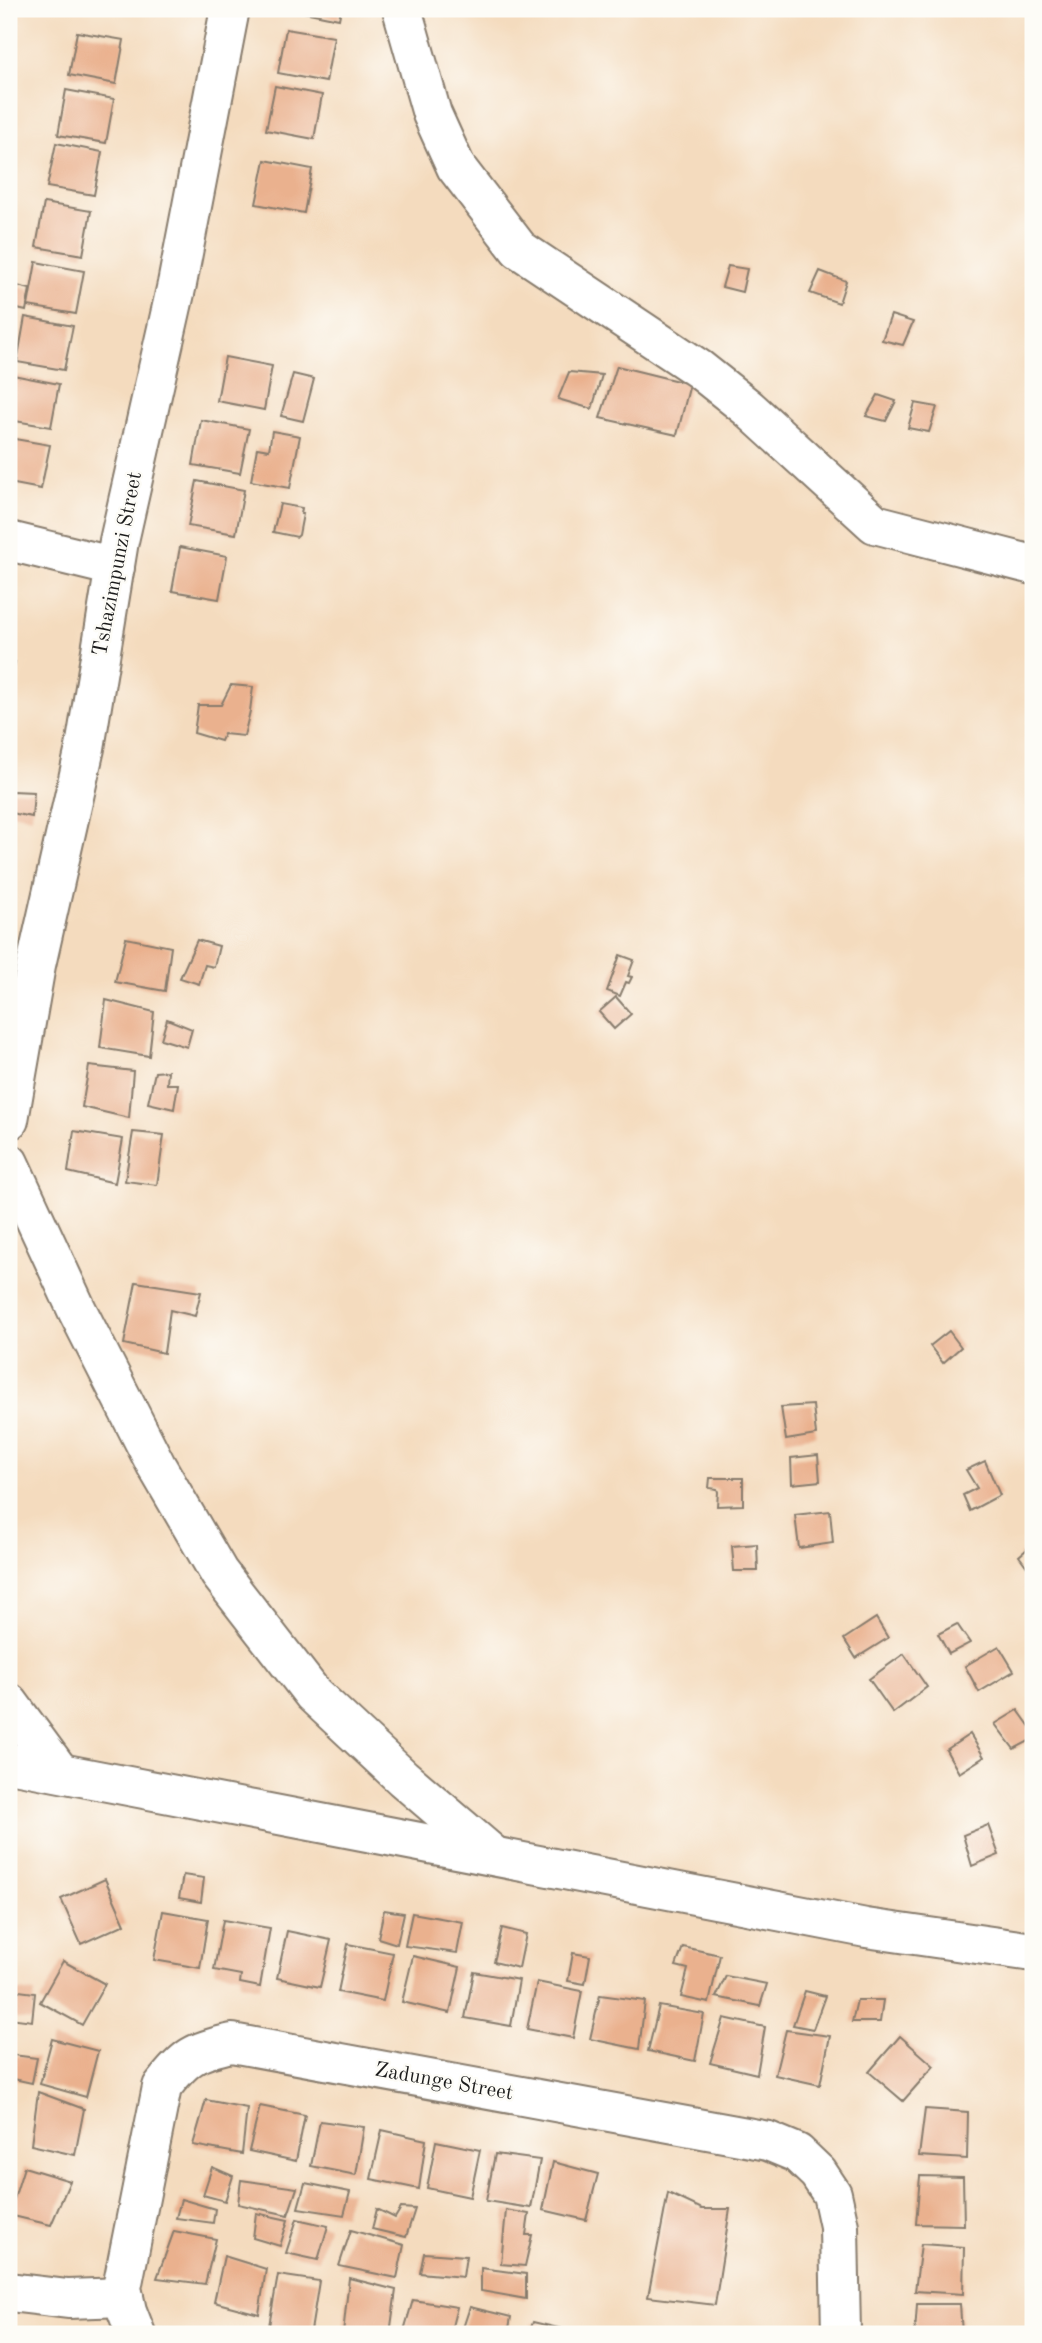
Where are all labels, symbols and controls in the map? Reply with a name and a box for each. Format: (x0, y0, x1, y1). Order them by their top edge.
street label: Tshazimpunzi Street (90, 470, 146, 658)
street label: Zadunge Street (373, 2059, 515, 2105)

